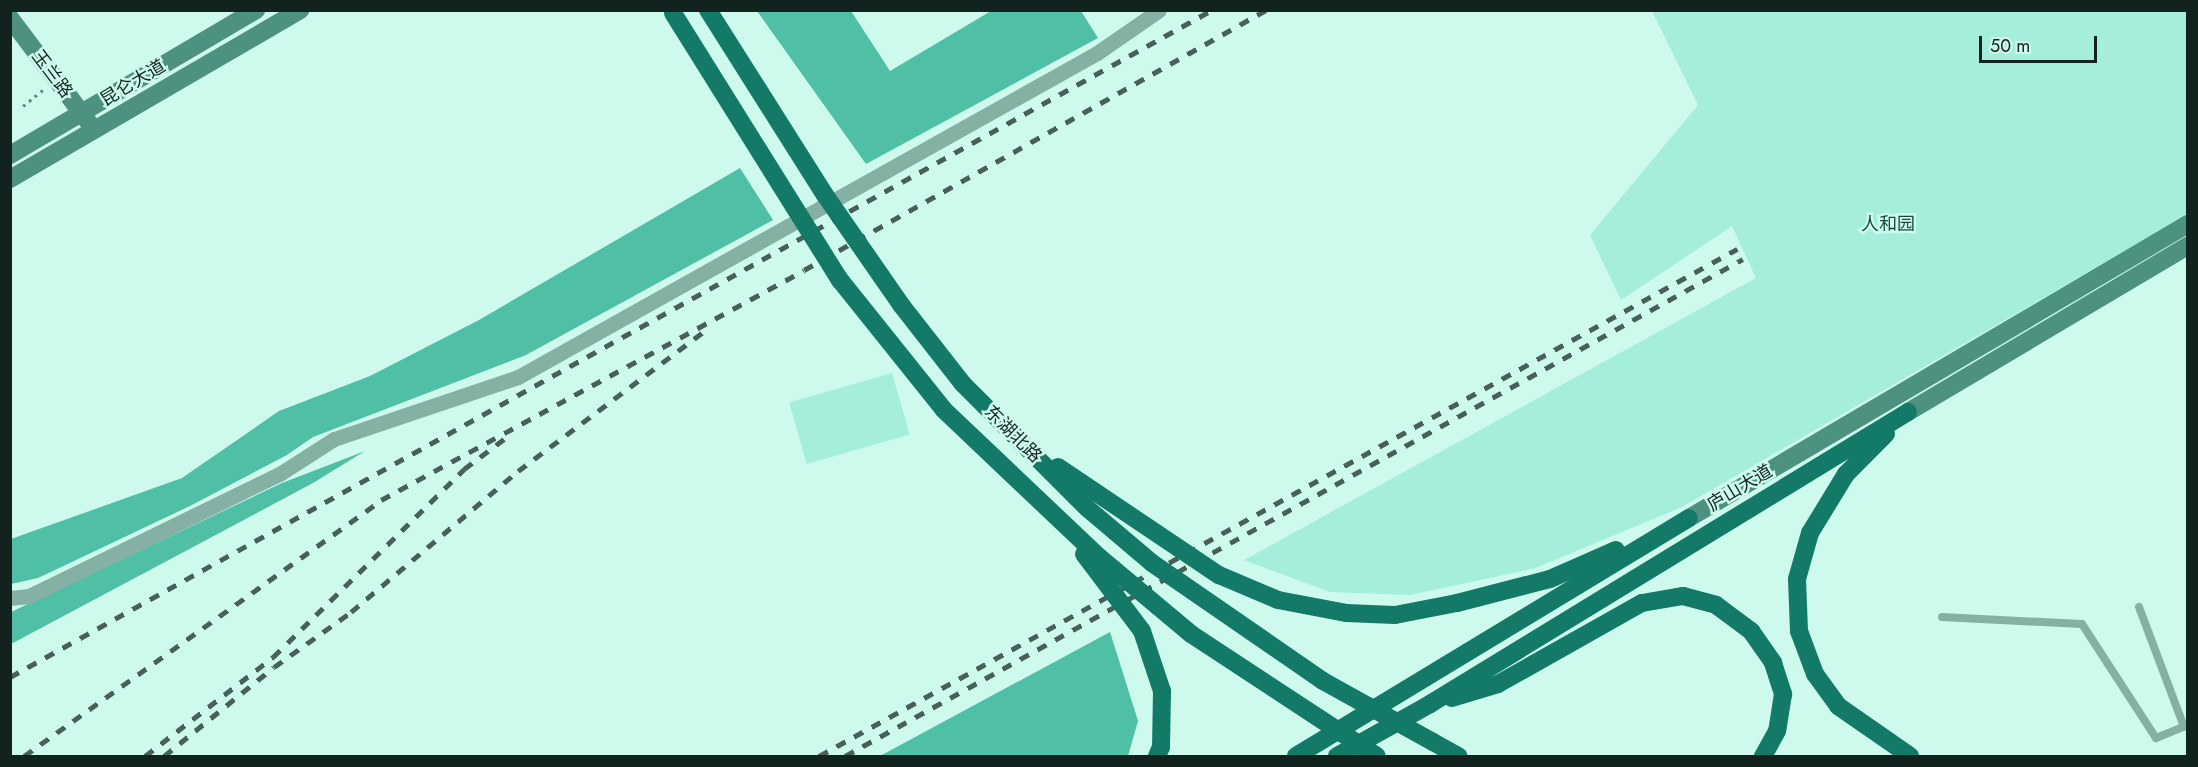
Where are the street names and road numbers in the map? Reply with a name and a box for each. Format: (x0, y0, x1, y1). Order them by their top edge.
street label: 玉兰路 (27, 46, 77, 102)
street label: 昆仑大道 (97, 55, 169, 111)
street label: 东湖北路 (980, 401, 1046, 467)
street label: 庐山大道 (1704, 460, 1776, 516)

